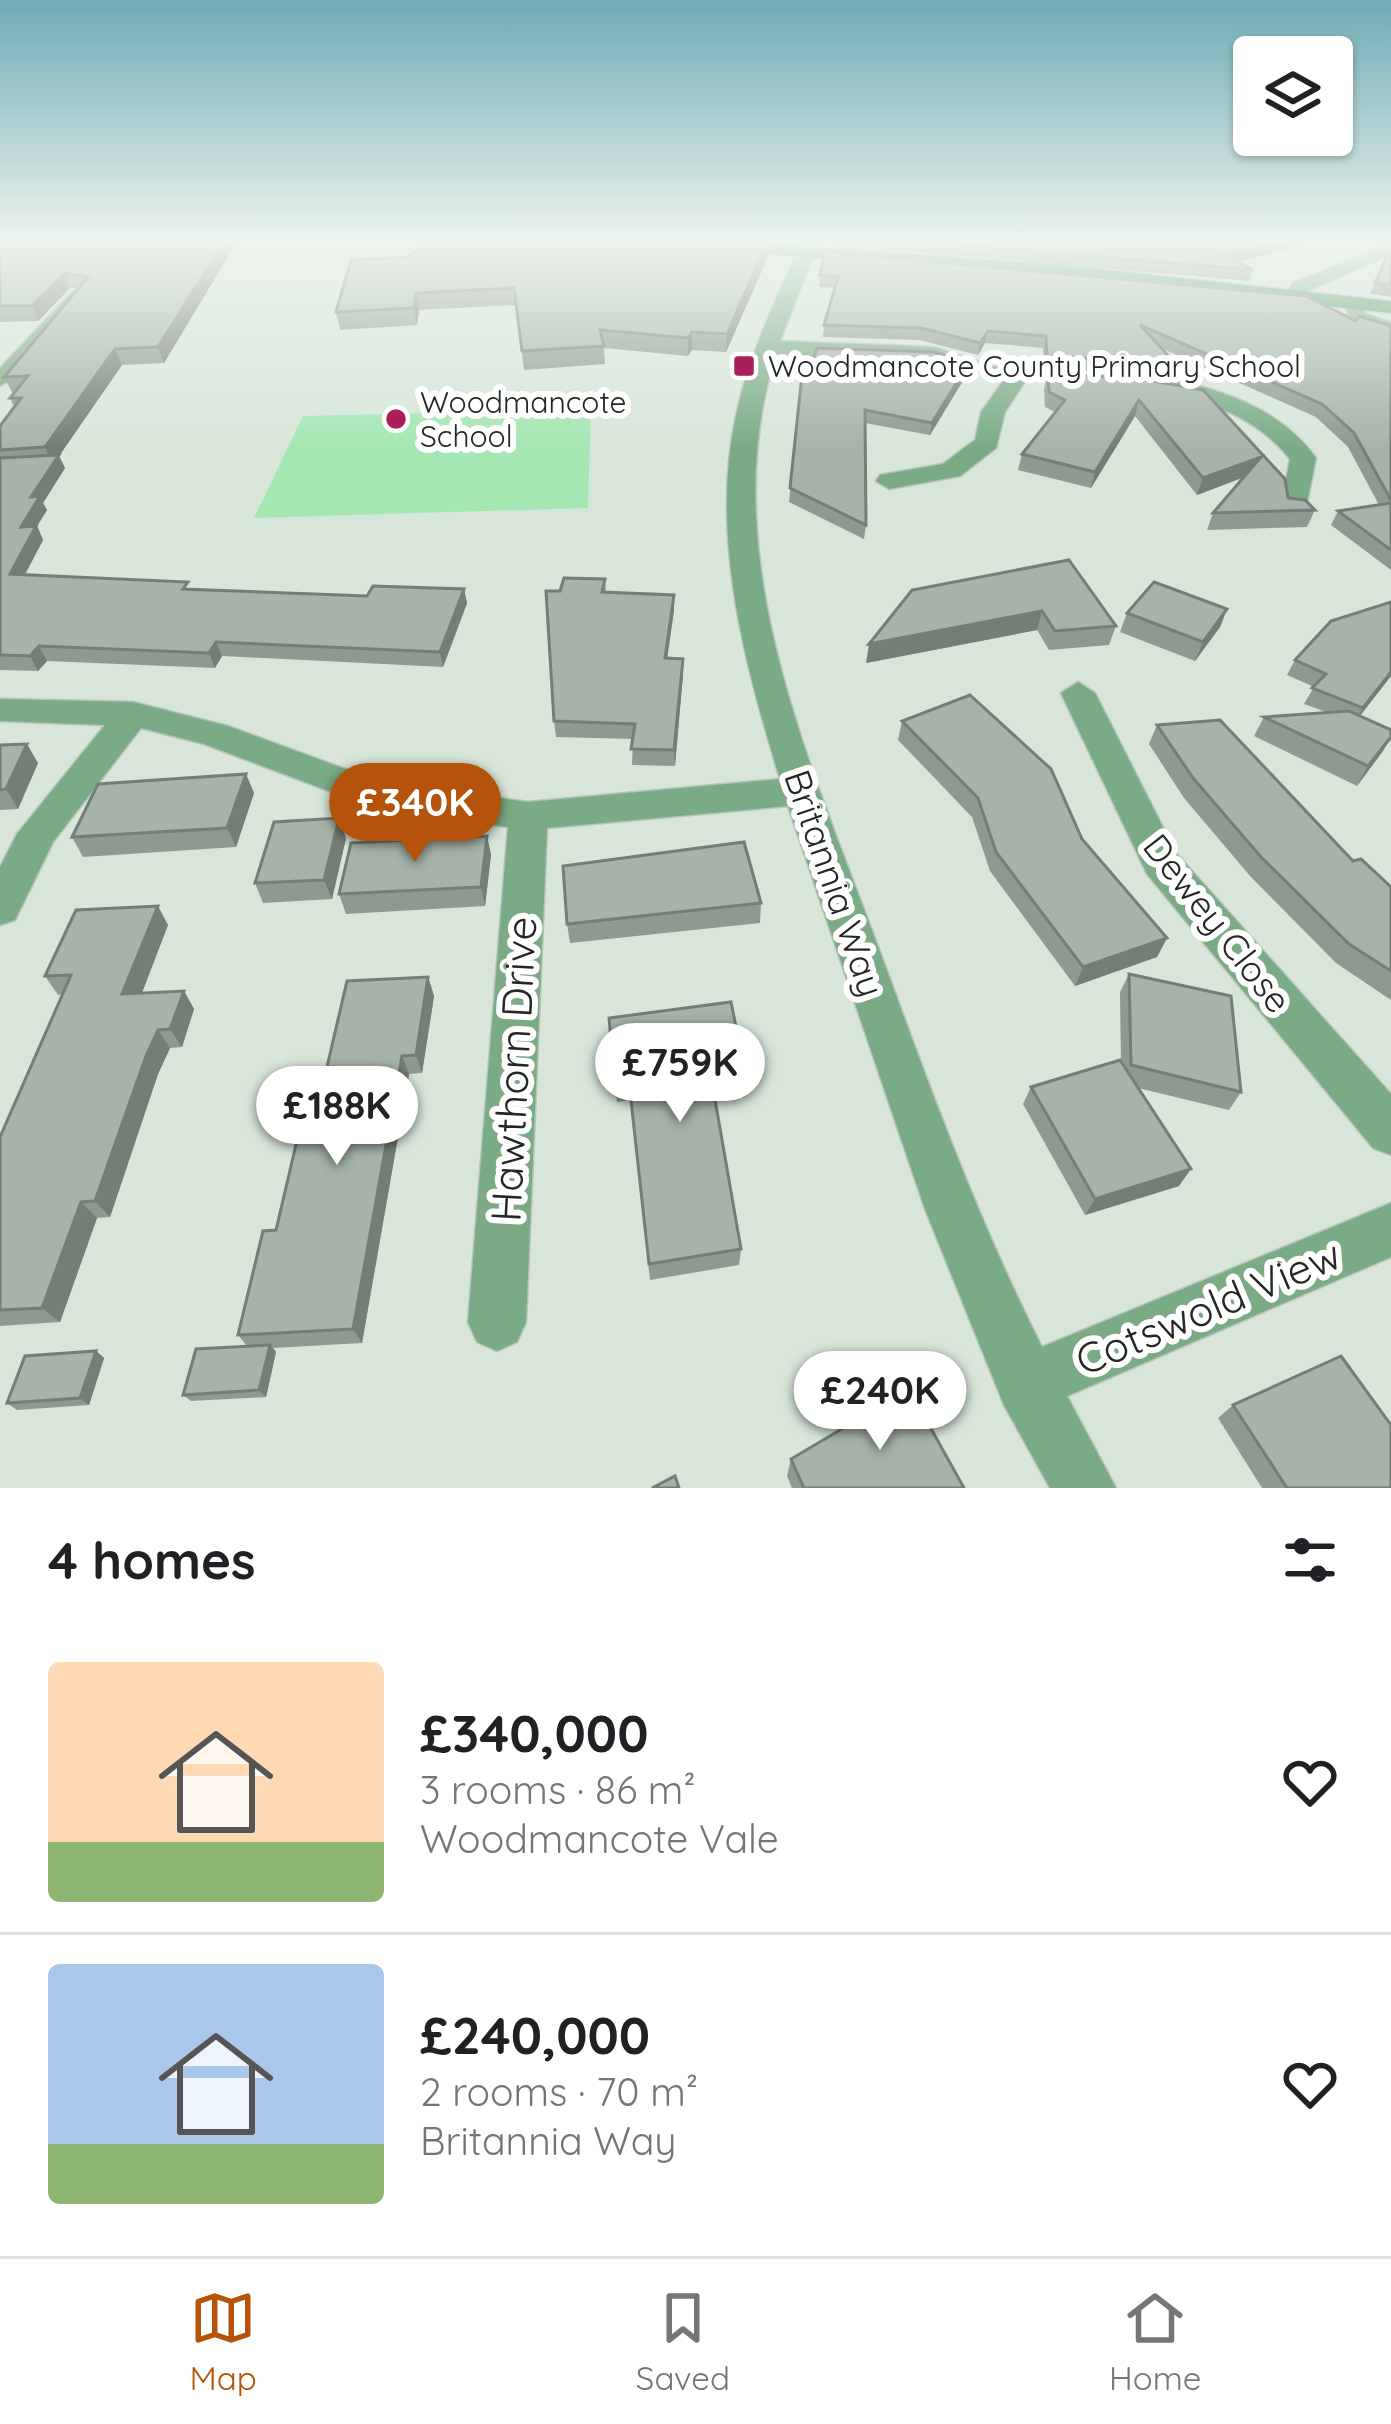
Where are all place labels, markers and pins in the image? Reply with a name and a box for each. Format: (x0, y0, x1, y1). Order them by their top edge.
place label: Woodmancote County Primary School (768, 347, 1301, 385)
marker: Woodmancote County Primary School (731, 353, 757, 379)
place label: Woodmancote School (420, 383, 626, 455)
marker: Woodmancote School (383, 406, 409, 432)
pin: £340K (331, 763, 499, 865)
pin: £759K (596, 1023, 764, 1125)
pin: £188K (253, 1066, 421, 1168)
pin: £240K (796, 1351, 964, 1453)

